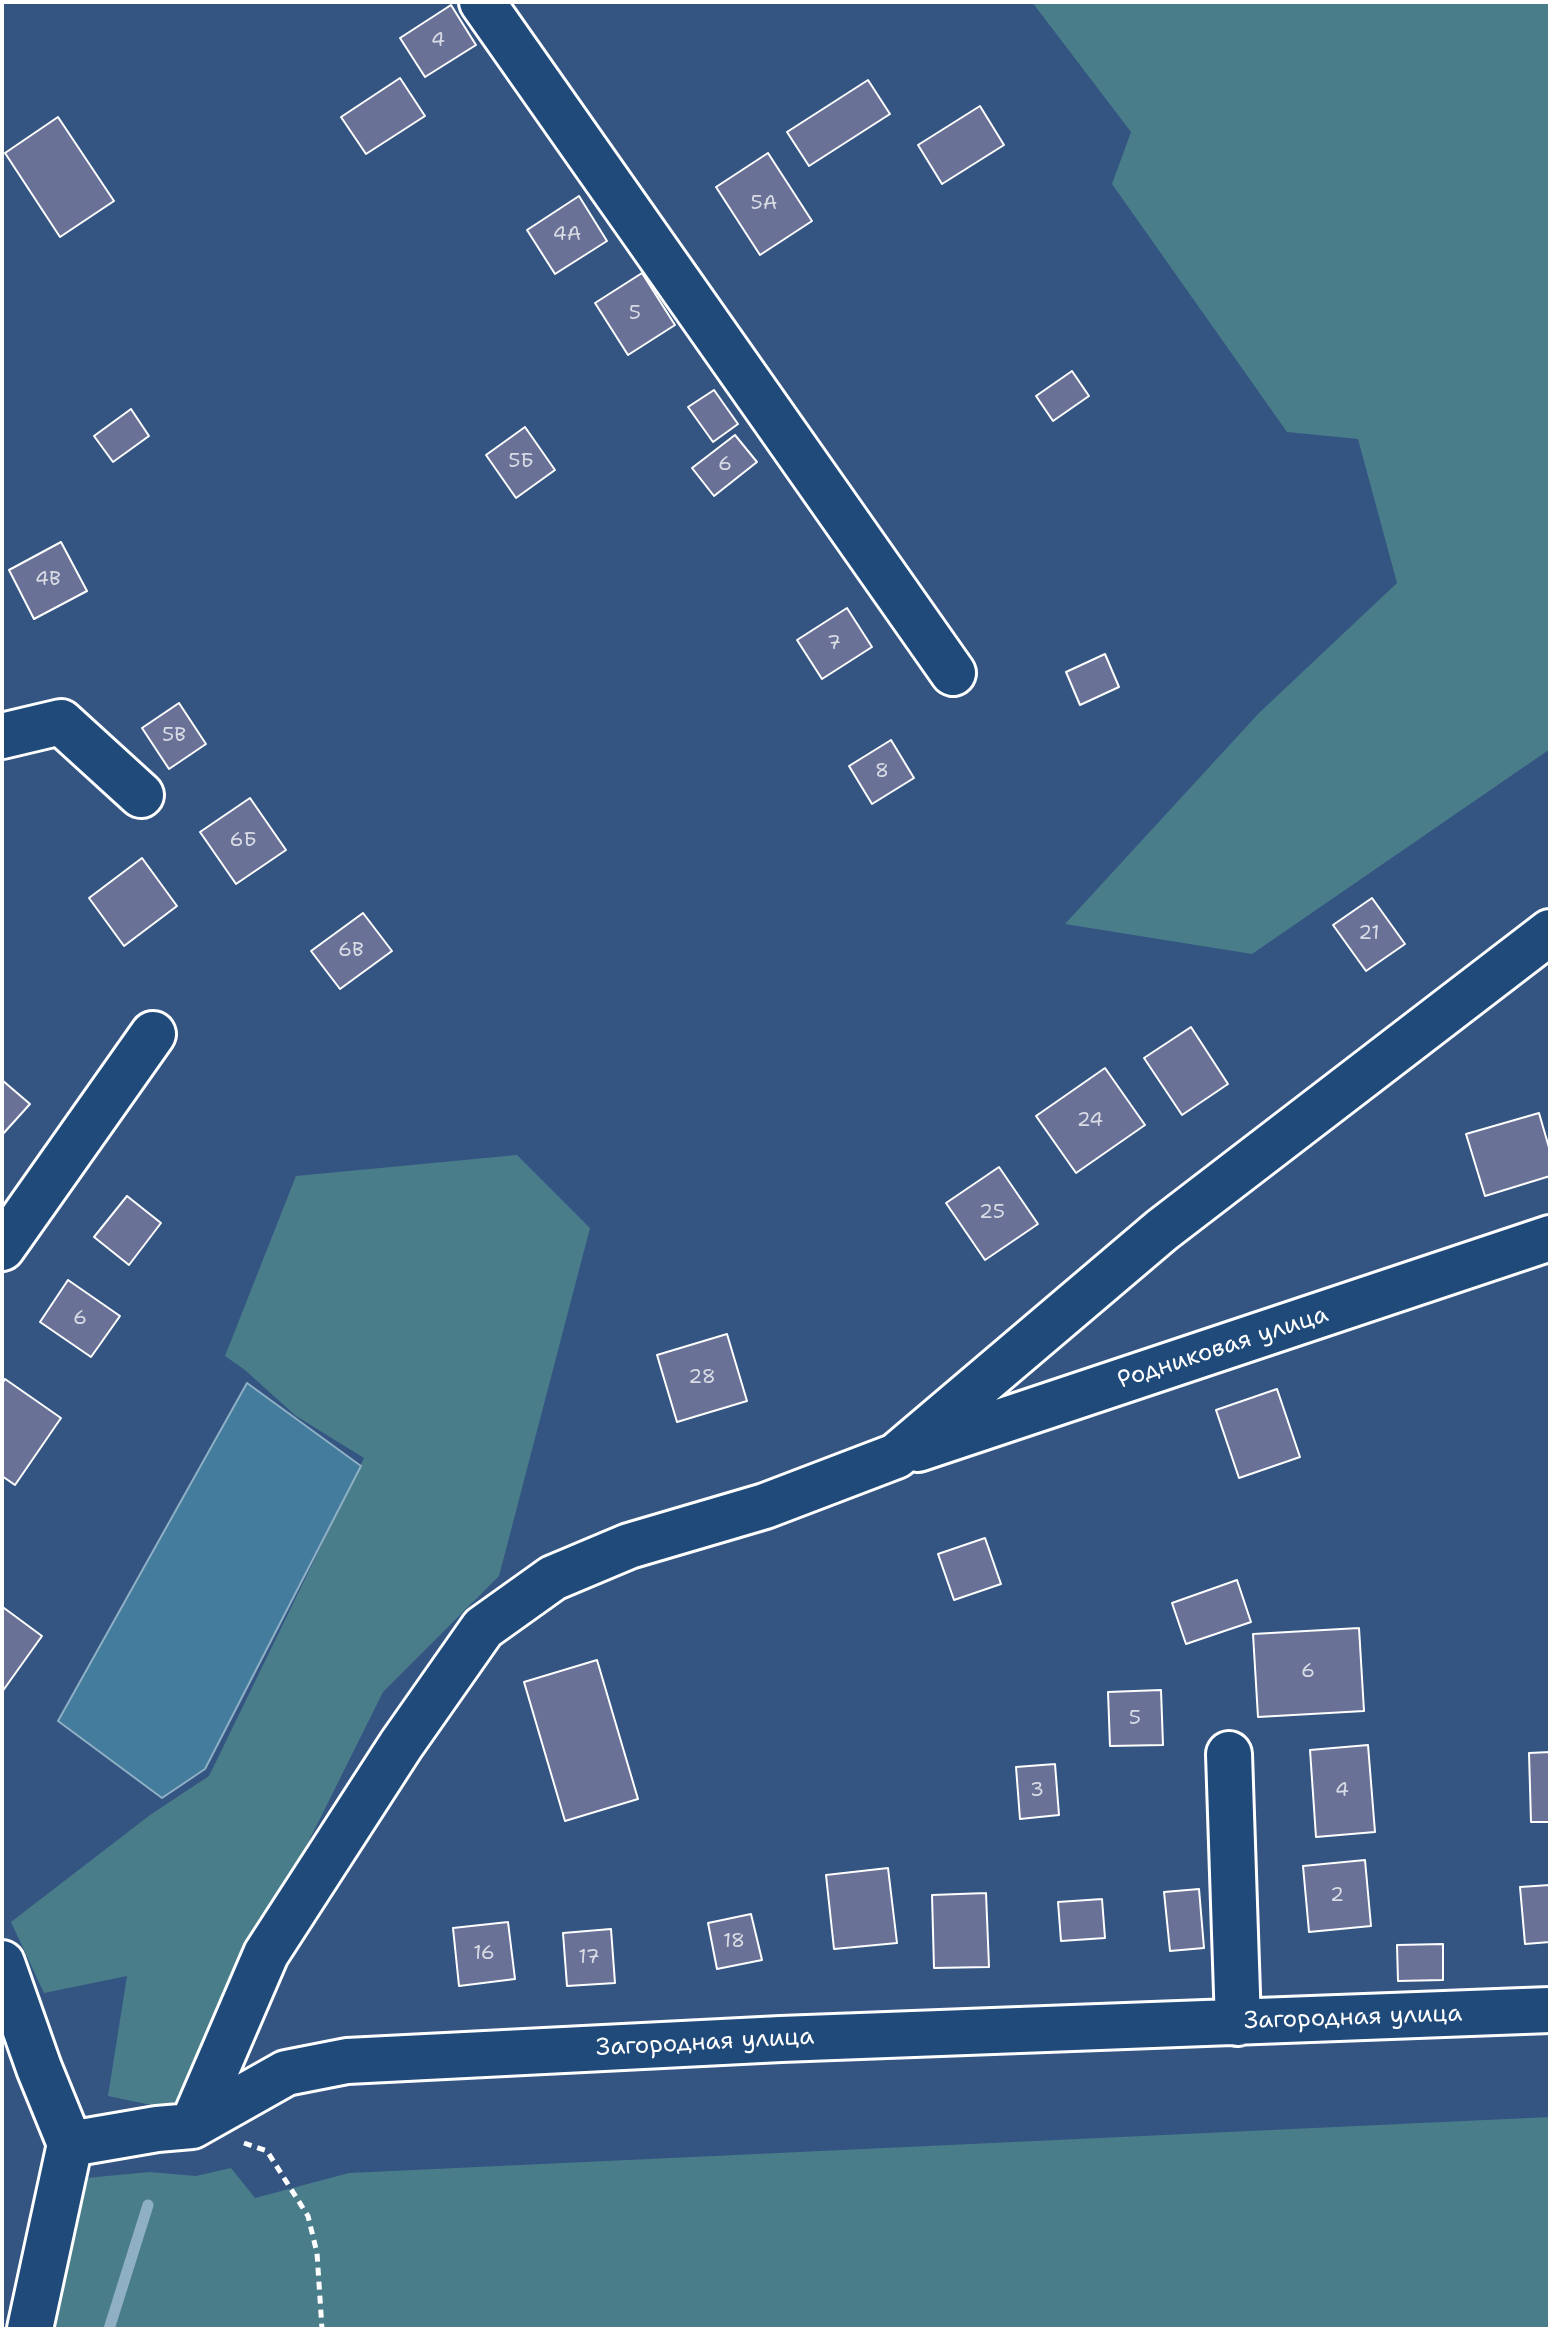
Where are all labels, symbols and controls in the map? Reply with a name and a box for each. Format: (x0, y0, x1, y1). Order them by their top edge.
house number: 4 (431, 29, 445, 53)
house number: 5А (751, 192, 777, 216)
house number: 4А (553, 223, 581, 247)
house number: 5 (629, 302, 641, 326)
house number: 5Б (508, 450, 534, 474)
house number: 6 (718, 453, 732, 477)
house number: 4В (35, 568, 61, 592)
house number: 7 (827, 632, 841, 656)
house number: 5В (162, 724, 186, 748)
house number: 8 (875, 760, 889, 784)
house number: 6Б (229, 829, 257, 853)
house number: 21 (1358, 922, 1380, 946)
house number: 6В (338, 939, 364, 963)
house number: 24 (1077, 1109, 1103, 1133)
house number: 25 (979, 1201, 1005, 1225)
street label: Родниковая улица (1114, 1300, 1332, 1396)
house number: 6 (73, 1307, 87, 1331)
house number: 28 (688, 1366, 716, 1390)
house number: 6 (1301, 1660, 1315, 1684)
house number: 5 (1129, 1707, 1141, 1731)
house number: 3 (1030, 1779, 1044, 1803)
house number: 4 (1335, 1779, 1349, 1803)
house number: 2 (1330, 1884, 1344, 1908)
house number: 18 (723, 1930, 745, 1954)
house number: 16 (473, 1942, 495, 1966)
house number: 17 (578, 1946, 600, 1970)
street label: Загородная улица (1243, 2000, 1463, 2036)
street label: Загородная улица (595, 2023, 815, 2063)

